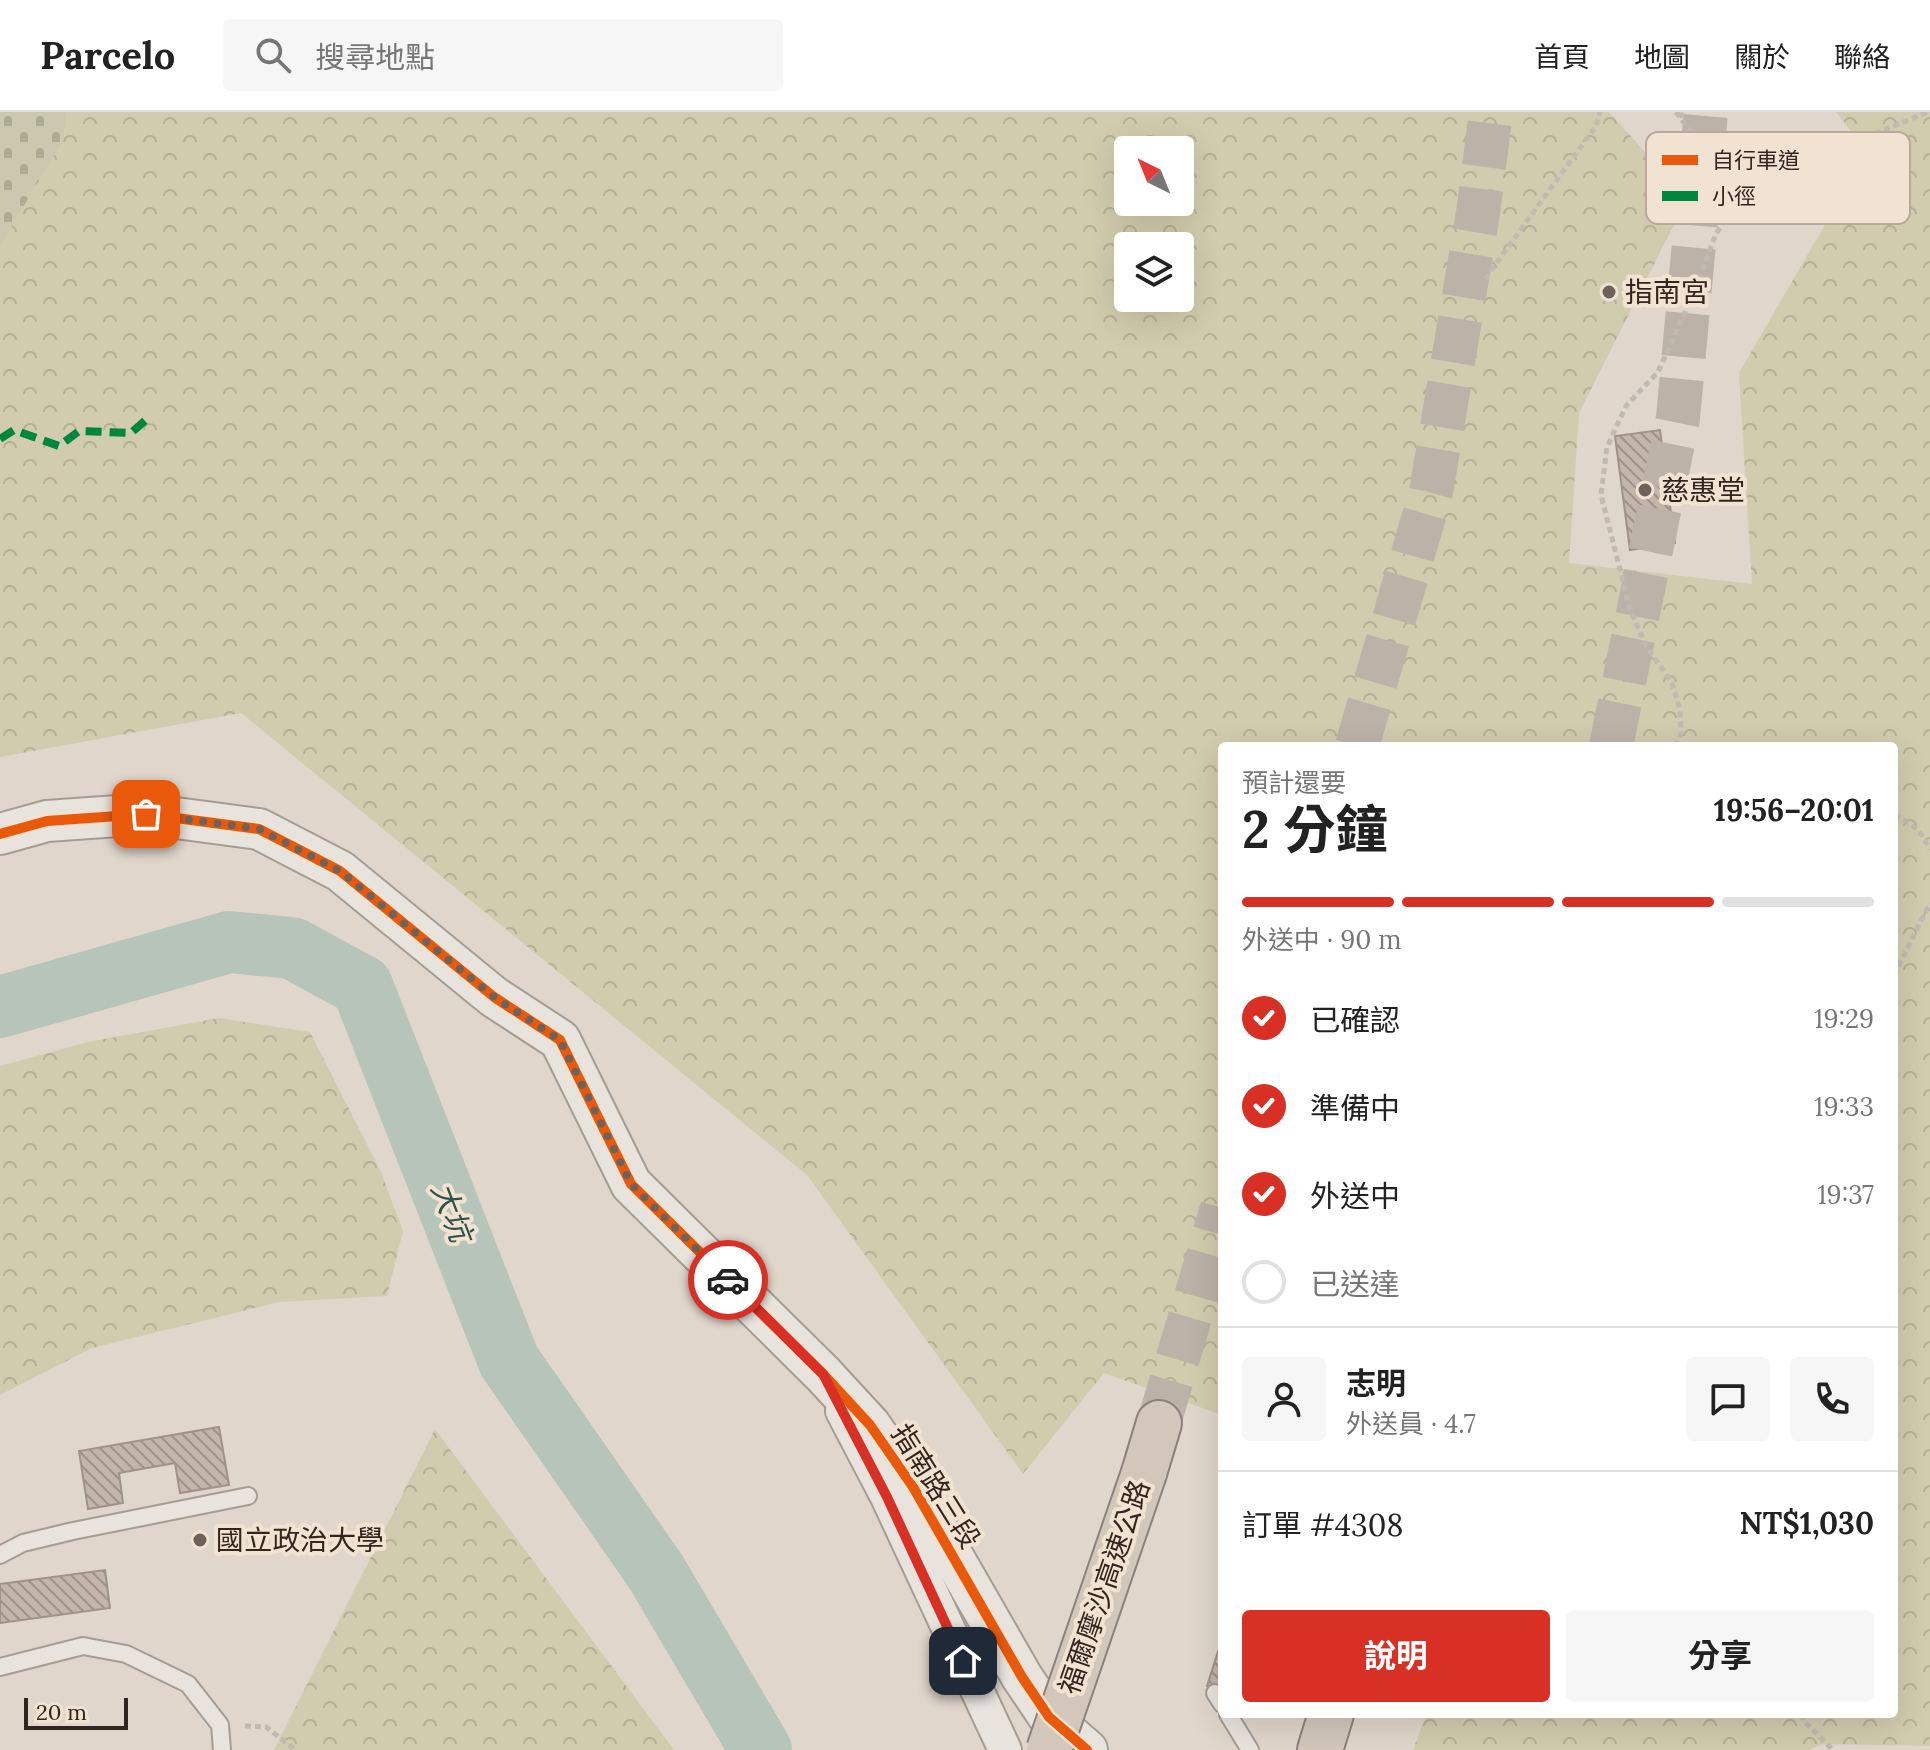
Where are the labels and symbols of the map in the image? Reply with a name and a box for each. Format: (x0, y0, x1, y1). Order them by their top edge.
legend (1646, 132, 1910, 224)
north arrow (1114, 136, 1194, 216)
text: 自行車道 (1712, 146, 1800, 174)
text: 小徑 (1712, 182, 1756, 210)
place label: 指南宮 (1625, 274, 1709, 310)
marker: 指南宮 (1600, 283, 1618, 301)
place label: 慈惠堂 (1661, 472, 1745, 508)
marker: 慈惠堂 (1636, 481, 1654, 499)
pin (112, 780, 180, 848)
water label: 大坑 (423, 1177, 482, 1250)
courier (688, 1240, 768, 1320)
street label: 指南路三段 (884, 1417, 988, 1555)
street label: 福爾摩沙高速公路 (1051, 1475, 1157, 1699)
place label: 國立政治大學 (216, 1522, 384, 1558)
marker: 國立政治大學 (191, 1531, 209, 1549)
pin (929, 1627, 997, 1695)
scale bar (24, 1694, 128, 1730)

